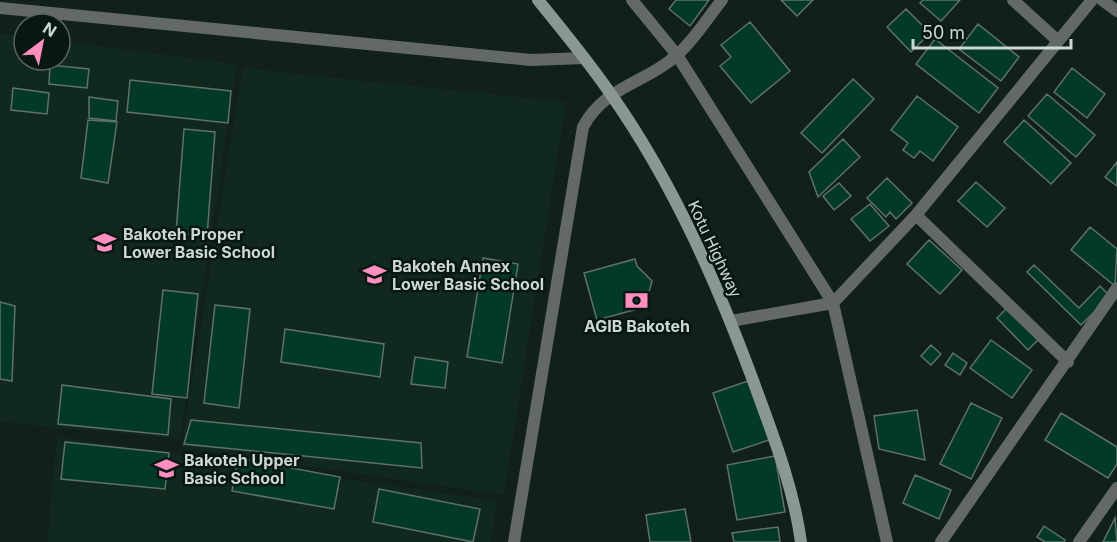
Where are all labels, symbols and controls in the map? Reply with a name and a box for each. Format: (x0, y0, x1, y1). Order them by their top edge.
north arrow (12, 12, 72, 72)
scale bar (913, 12, 1070, 50)
text: N (39, 18, 60, 41)
text: 50 m (922, 22, 965, 43)
street label: Kotu Highway (684, 197, 746, 301)
place label: Bakoteh Proper Lower Basic School (123, 224, 275, 262)
school or university icon: Bakoteh Proper Lower Basic School (92, 230, 118, 256)
place label: Bakoteh Annex Lower Basic School (392, 256, 544, 294)
school or university icon: Bakoteh Annex Lower Basic School (361, 262, 387, 288)
bank icon: AGIB Bakoteh (624, 288, 650, 314)
place label: AGIB Bakoteh (584, 316, 690, 336)
place label: Bakoteh Upper Basic School (184, 450, 300, 488)
school or university icon: Bakoteh Upper Basic School (153, 456, 179, 482)

